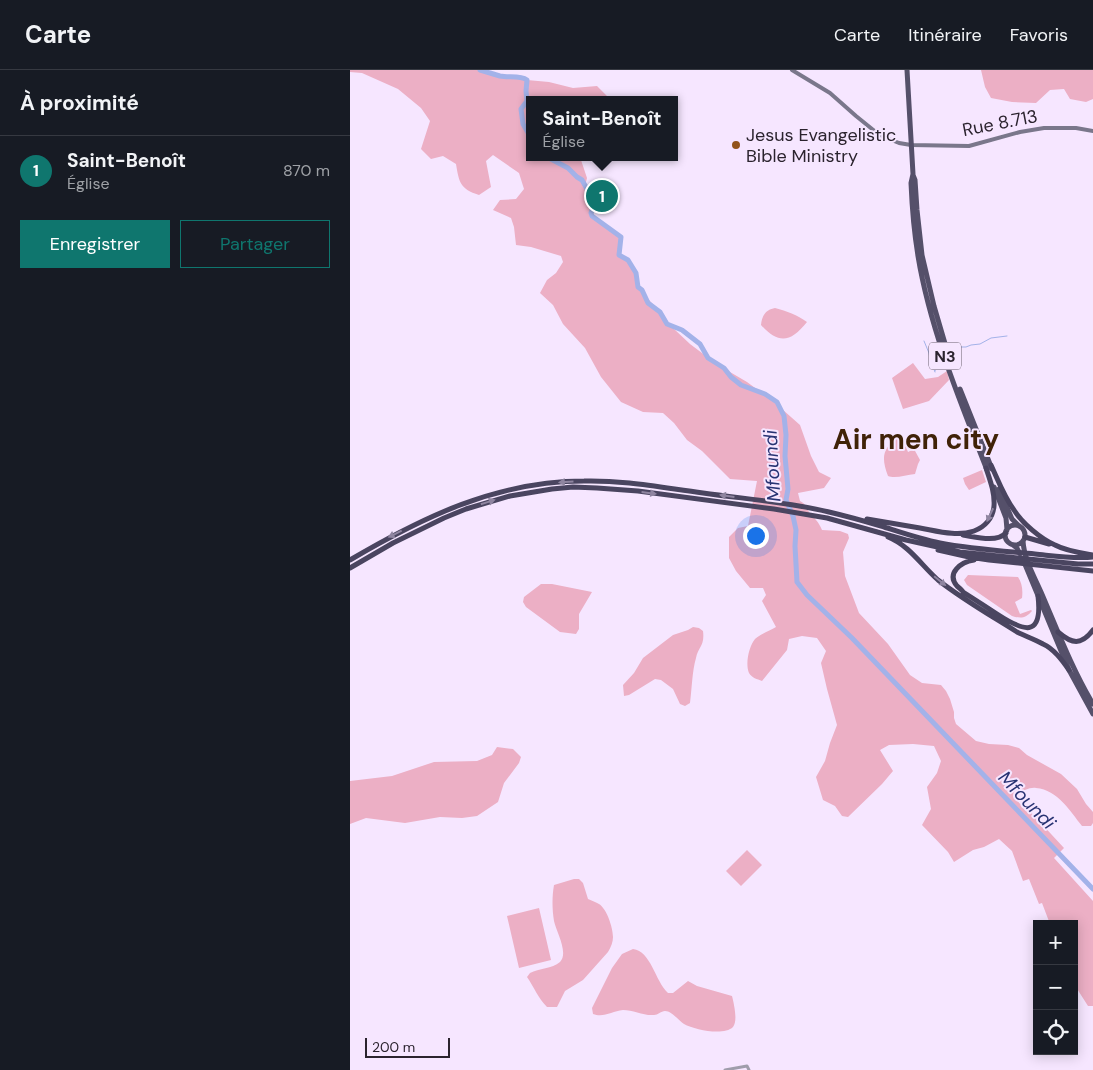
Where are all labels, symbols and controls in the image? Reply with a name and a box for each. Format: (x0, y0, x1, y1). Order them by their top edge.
text: Carte (25, 19, 91, 50)
text: Carte (834, 23, 880, 47)
text: Itinéraire (908, 23, 982, 47)
text: Favoris (1010, 23, 1068, 47)
text: À proximité (20, 89, 139, 117)
popup (526, 96, 678, 161)
street label: Rue 8.713 (960, 104, 1040, 142)
text: Saint-Benoît (543, 106, 661, 131)
place label: Jesus Evangelistic Bible Ministry (746, 123, 896, 168)
text: Église (543, 131, 585, 152)
marker: Jesus Evangelistic Bible Ministry (730, 139, 742, 151)
text: Saint-Benoît (67, 148, 186, 173)
text: 1 (33, 160, 39, 181)
text: 870 m (283, 160, 330, 181)
text: Église (67, 173, 110, 194)
pin: 1 (586, 177, 618, 215)
button: Enregistrer (20, 220, 170, 268)
button: Partager (180, 220, 330, 268)
road number: N3 (929, 342, 961, 370)
district label: Air men city (833, 421, 999, 458)
water label: Mfoundi (758, 429, 786, 503)
one-way arrow (558, 478, 574, 486)
one-way arrow (641, 489, 657, 497)
one-way arrow (719, 492, 735, 500)
one-way arrow (481, 497, 496, 505)
one-way arrow (986, 508, 994, 522)
your location (743, 523, 769, 549)
one-way arrow (388, 530, 403, 538)
one-way arrow (934, 576, 947, 587)
water label: Mfoundi (993, 765, 1061, 835)
map controls (1033, 920, 1078, 1055)
button: + (1033, 920, 1078, 965)
button: − (1033, 965, 1078, 1010)
button: locate (1033, 1010, 1078, 1055)
scale bar (365, 1035, 450, 1058)
text: 200 m (372, 1038, 415, 1056)

